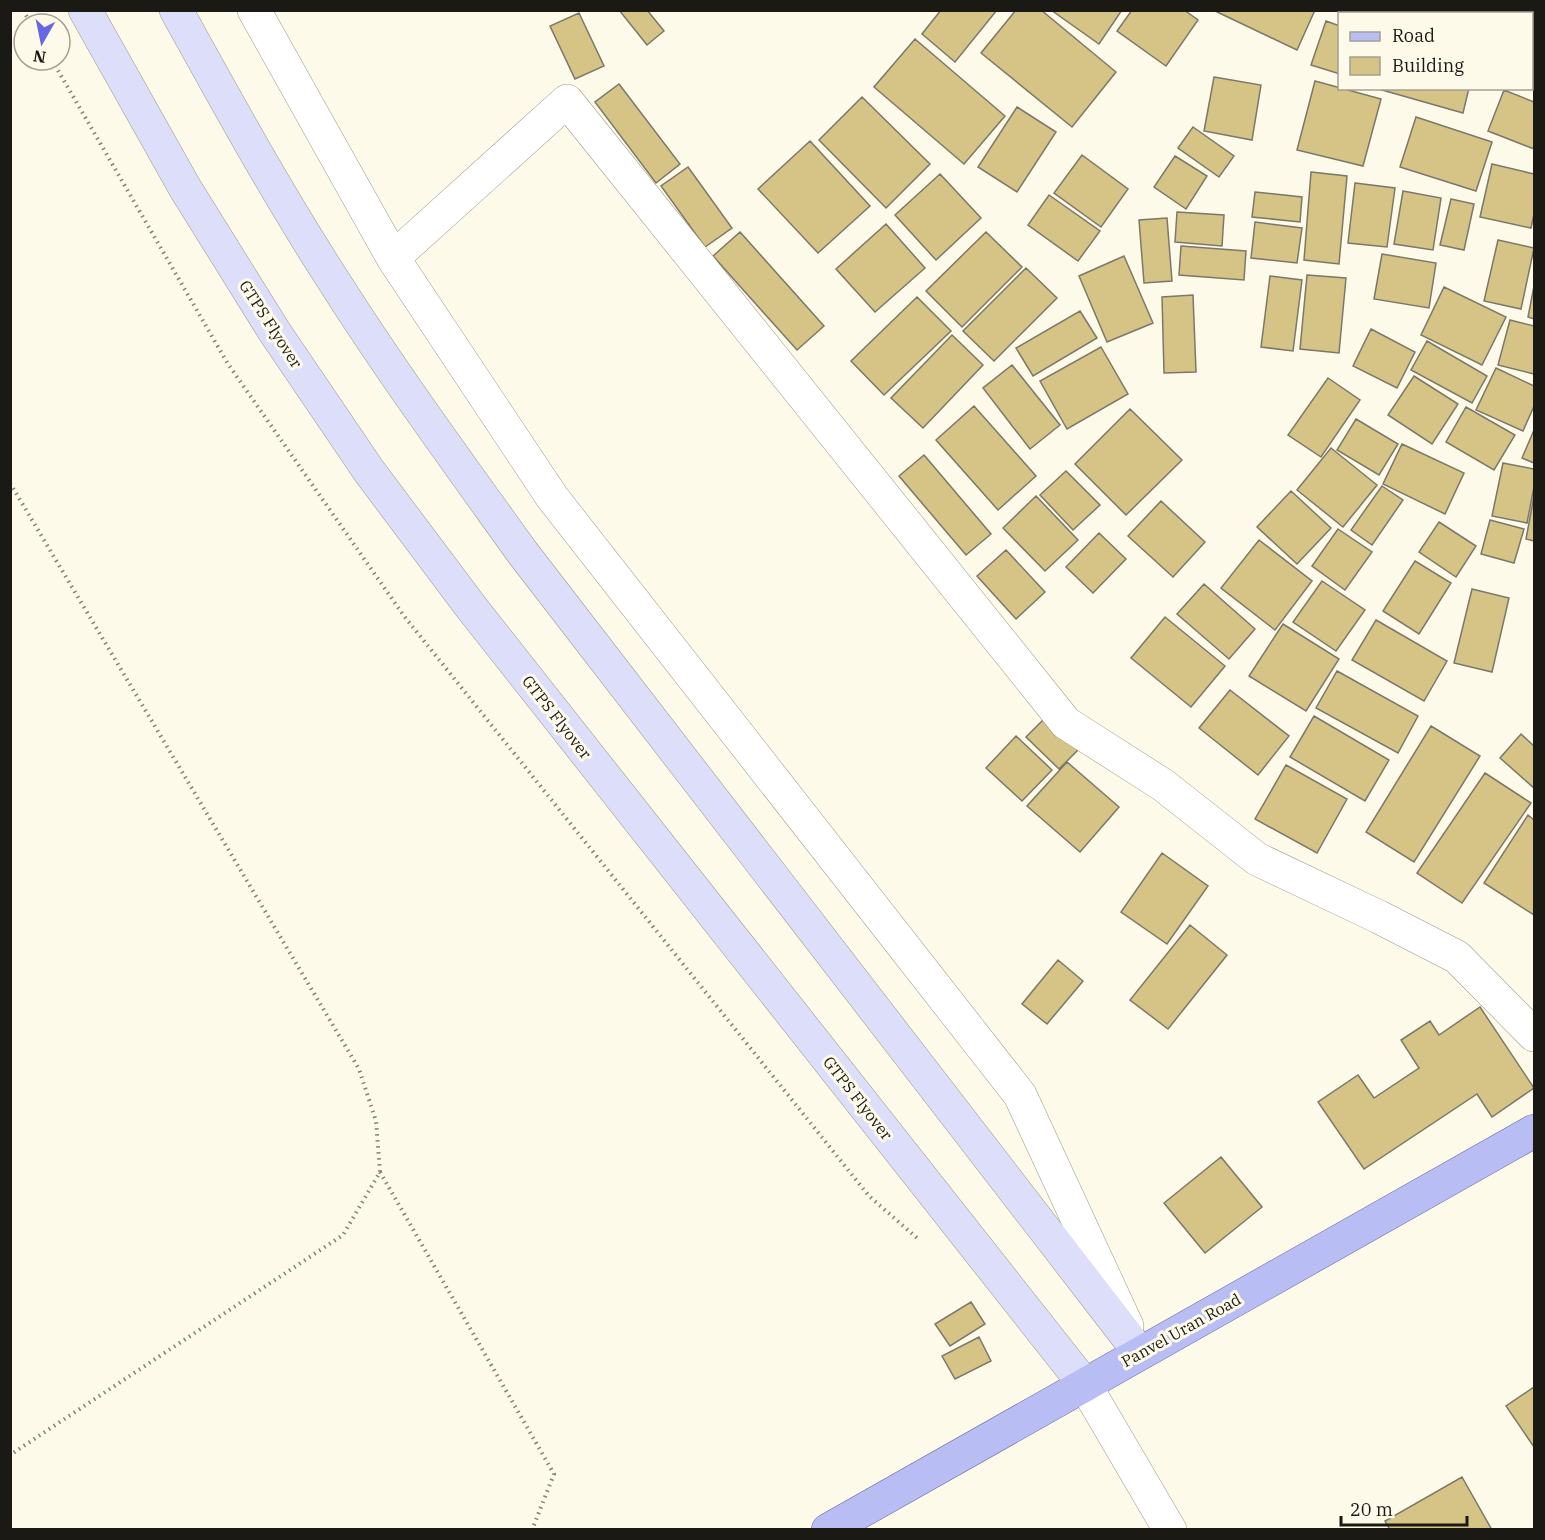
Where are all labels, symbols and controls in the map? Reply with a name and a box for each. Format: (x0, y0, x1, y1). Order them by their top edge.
north arrow (12, 12, 72, 72)
legend (1338, 12, 1533, 90)
text: Road (1392, 24, 1435, 47)
text: N (32, 46, 47, 68)
text: Building (1392, 54, 1464, 77)
street label: GTPS Flyover (235, 276, 307, 372)
street label: GTPS Flyover (518, 671, 596, 763)
street label: GTPS Flyover (819, 1052, 897, 1144)
street label: Panvel Uran Road (1118, 1289, 1245, 1371)
scale bar (1341, 1489, 1467, 1527)
text: 20 m (1350, 1498, 1393, 1521)

